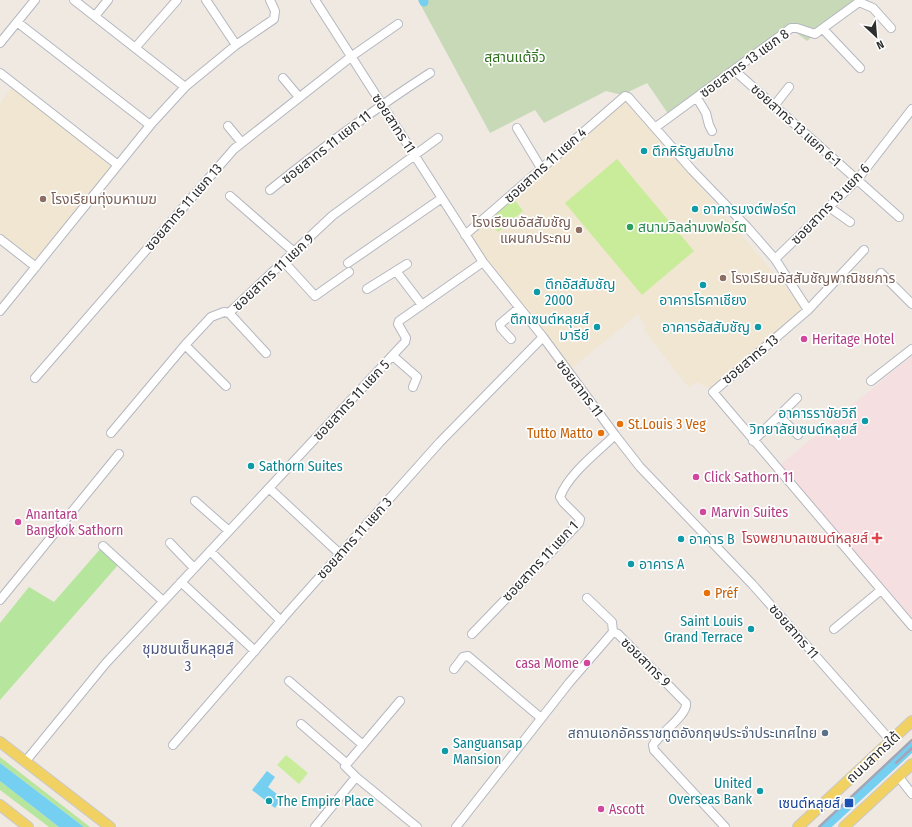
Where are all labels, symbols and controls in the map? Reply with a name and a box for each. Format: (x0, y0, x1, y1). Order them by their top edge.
north arrow (856, 16, 896, 56)
street label: ซอยสาทร 13 แยก 8 (696, 25, 792, 101)
text: N (874, 37, 886, 52)
park label: สุสานแต้จิ๋ว (484, 48, 546, 66)
street label: ซอยสาทร 13 แยก 6-1 (747, 80, 844, 170)
street label: ซอยสาทร 11 (368, 90, 419, 156)
street label: ซอยสาทร 11 แยก 11 (278, 107, 374, 188)
street label: ซอยสาทร 11 แยก 4 (501, 124, 590, 207)
place label: ตึกหิรัญสมโภช (652, 143, 734, 160)
marker: ตึกหิรัญสมโภช (639, 146, 649, 156)
street label: ซอยสาทร 11 แยก 13 (141, 160, 226, 254)
street label: ซอยสาทร 13 แยก 6 (787, 160, 873, 248)
place label: โรงเรียนทุ่งมหาเมฆ (51, 191, 157, 208)
marker: โรงเรียนทุ่งมหาเมฆ (38, 194, 48, 204)
place label: อาคารมงต์ฟอร์ต (703, 201, 796, 218)
marker: อาคารมงต์ฟอร์ต (690, 204, 700, 214)
place label: โรงเรียนอัสสัมชัญ แผนกประถม (472, 214, 571, 247)
place label: สนามวิลล่ามงฟอร์ต (638, 219, 747, 236)
marker: สนามวิลล่ามงฟอร์ต (625, 222, 635, 232)
marker: โรงเรียนอัสสัมชัญ แผนกประถม (574, 225, 584, 235)
street label: ซอยสาทร 11 แยก 9 (229, 230, 318, 314)
place label: โรงเรียนอัสสัมชัญพาณิชยการ (731, 270, 896, 287)
marker: โรงเรียนอัสสัมชัญพาณิชยการ (718, 273, 728, 283)
place label: ตึกอัสสัมชัญ 2000 (545, 276, 615, 309)
marker: อาคารโรคาเชียง (698, 280, 708, 290)
marker: ตึกอัสสัมชัญ 2000 (532, 287, 542, 297)
place label: อาคารโรคาเชียง (659, 292, 747, 309)
place label: ตึกเซนต์หลุยส์ มารีย์ (510, 311, 589, 344)
place label: อาคารอัสสัมชัญ (662, 319, 750, 336)
marker: ตึกเซนต์หลุยส์ มารีย์ (592, 322, 602, 332)
marker: อาคารอัสสัมชัญ (753, 322, 763, 332)
street label: ซอยสาทร 13 (719, 331, 782, 388)
place label: Heritage Hotel (812, 331, 895, 348)
marker: Heritage Hotel (799, 334, 809, 344)
street label: ซอยสาทร 11 แยก 5 (310, 356, 393, 444)
street label: ซอยสาทร 11 (553, 356, 607, 420)
place label: อาคารราขัยวิถี วิทยาลัยเซนต์หลุยส์ (749, 405, 857, 438)
place label: St.Louis 3 Veg (628, 416, 706, 433)
marker: อาคารราขัยวิถี วิทยาลัยเซนต์หลุยส์ (860, 416, 870, 426)
marker: St.Louis 3 Veg (615, 419, 625, 429)
place label: Tutto Matto (527, 425, 593, 442)
marker: Tutto Matto (596, 428, 606, 438)
place label: Sathorn Suites (259, 458, 343, 475)
marker: Sathorn Suites (246, 461, 256, 471)
place label: Click Sathorn 11 (704, 469, 793, 486)
marker: Click Sathorn 11 (691, 472, 701, 482)
street label: ซอยสาทร 11 แยก 3 (313, 494, 396, 583)
place label: Marvin Suites (711, 504, 788, 521)
place label: Anantara Bangkok Sathorn (26, 506, 123, 539)
marker: Marvin Suites (698, 507, 708, 517)
marker: Anantara Bangkok Sathorn (13, 517, 23, 527)
street label: ซอยสาทร 11 แยก 1 (499, 518, 582, 605)
place label: โรงพยาบาลเซนต์หลุยส์ (742, 530, 868, 547)
place label: อาคาร B (689, 531, 735, 548)
marker: โรงพยาบาลเซนต์หลุยส์ (871, 532, 883, 544)
marker: อาคาร B (676, 534, 686, 544)
place label: อาคาร A (639, 556, 685, 573)
marker: อาคาร A (626, 559, 636, 569)
place label: Préf (715, 585, 739, 602)
marker: Préf (702, 588, 712, 598)
street label: ซอยสาทร 11 (765, 600, 822, 662)
place label: Saint Louis Grand Terrace (664, 613, 743, 646)
marker: Saint Louis Grand Terrace (746, 624, 756, 634)
street label: ซอยสาทร 9 (617, 634, 674, 691)
district label: ชุมชนเซ็นหลุยส์ 3 (142, 640, 234, 675)
place label: casa Mome (515, 655, 579, 672)
marker: casa Mome (582, 658, 592, 668)
place label: สถานเอกอัครราชทูตอังกฤษประจำประเทศไทย (568, 725, 817, 742)
marker: สถานเอกอัครราชทูตอังกฤษประจำประเทศไทย (820, 728, 830, 738)
street label: ถนนสาทรใต้ (843, 728, 904, 787)
place label: Sanguansap Mansion (453, 735, 522, 768)
marker: Sanguansap Mansion (440, 746, 450, 756)
place label: United Overseas Bank (668, 775, 752, 808)
marker: United Overseas Bank (755, 786, 765, 796)
place label: The Empire Place (277, 793, 374, 810)
place label: เซนต์หลุยส์ (778, 795, 840, 812)
marker: The Empire Place (264, 796, 274, 806)
marker: เซนต์หลุยส์ (843, 797, 855, 809)
place label: Ascott (609, 801, 645, 818)
marker: Ascott (596, 804, 606, 814)

